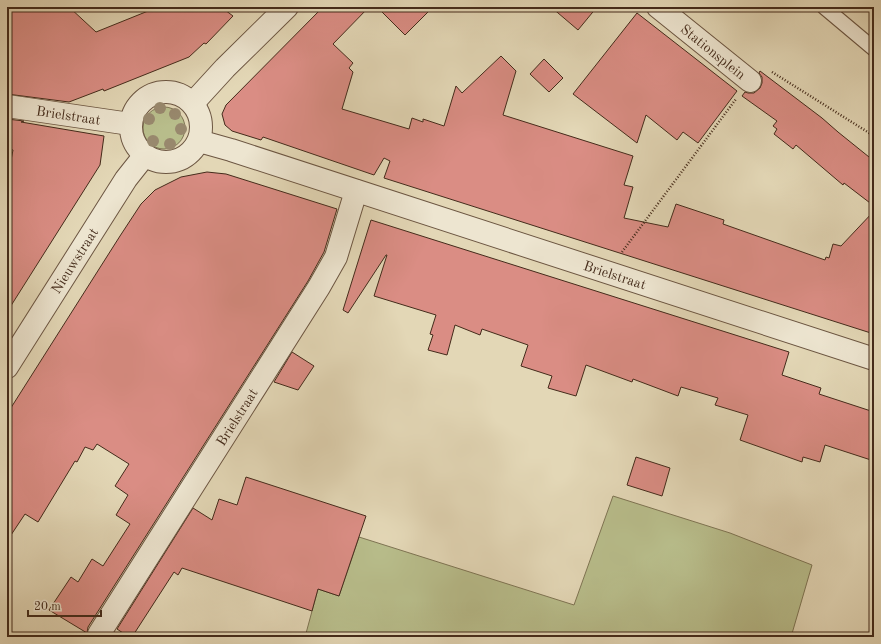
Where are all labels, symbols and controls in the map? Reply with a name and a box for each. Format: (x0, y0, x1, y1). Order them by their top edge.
street label: Stationsplein (678, 22, 748, 83)
street label: Brielstraat (35, 104, 101, 128)
street label: Nieuwstraat (49, 226, 101, 296)
street label: Brielstraat (582, 259, 648, 292)
street label: Brielstraat (214, 386, 261, 449)
scale bar (28, 592, 101, 618)
text: 20 m (34, 601, 61, 613)

